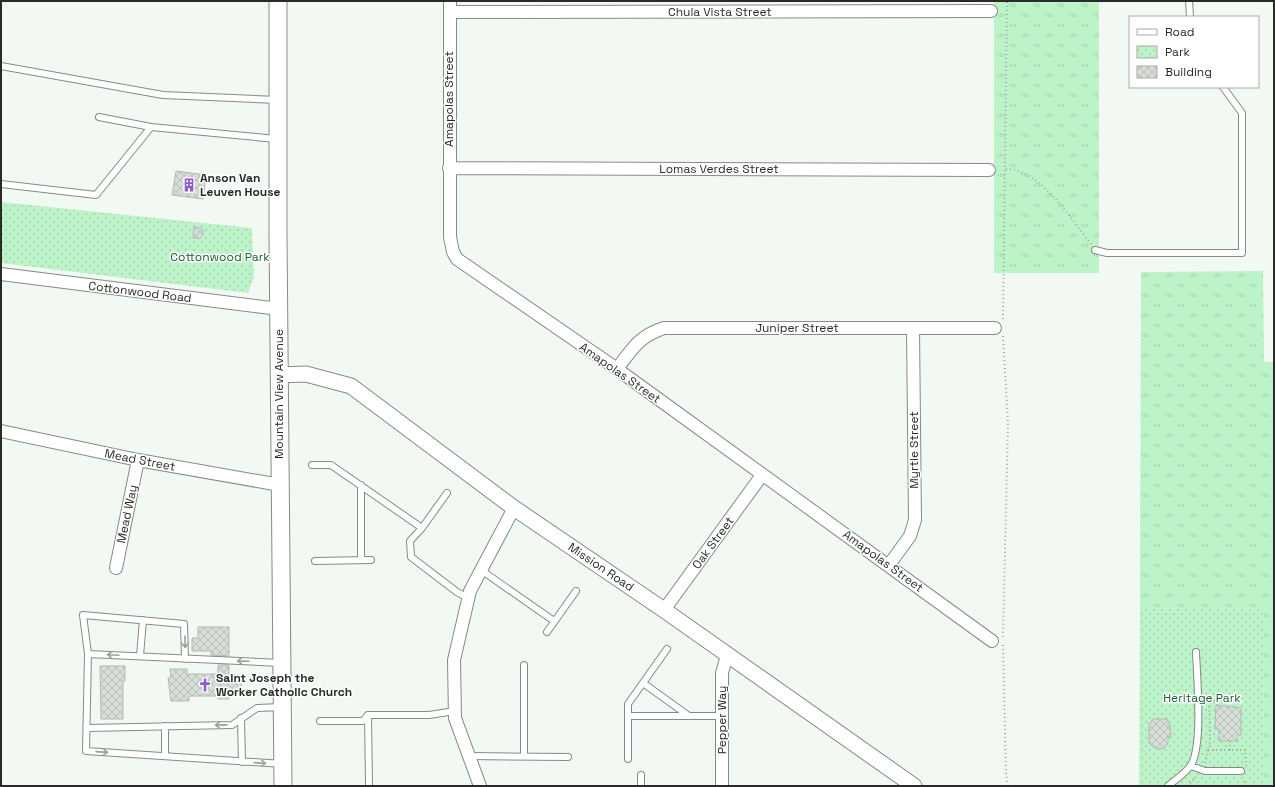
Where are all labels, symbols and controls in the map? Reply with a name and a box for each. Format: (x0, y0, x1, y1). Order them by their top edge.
street label: Chula Vista Street (668, 4, 772, 20)
legend (1129, 16, 1259, 88)
text: Road (1165, 24, 1194, 40)
text: Park (1165, 44, 1190, 60)
street label: Amapolas Street (441, 51, 457, 147)
text: Building (1165, 64, 1212, 80)
street label: Lomas Verdes Street (659, 161, 779, 177)
place label: Anson Van Leuven House (200, 170, 280, 200)
building icon: Anson Van Leuven House (181, 177, 197, 193)
park label: Cottonwood Park (170, 249, 270, 265)
street label: Cottonwood Road (88, 278, 192, 306)
street label: Juniper Street (755, 320, 839, 336)
street label: Mountain View Avenue (271, 329, 287, 459)
street label: Amapolas Street (576, 339, 664, 407)
street label: Myrtle Street (906, 411, 922, 489)
street label: Mead Street (103, 445, 177, 475)
street label: Mead Way (113, 483, 141, 545)
street label: Oak Street (689, 514, 737, 572)
street label: Amapolas Street (840, 526, 926, 596)
street label: Mission Road (565, 539, 637, 595)
one-way arrow (181, 635, 188, 648)
one-way arrow (107, 651, 120, 659)
one-way arrow (237, 658, 250, 665)
place label: Saint Joseph the Worker Catholic Church (216, 670, 352, 700)
church icon: Saint Joseph the Worker Catholic Church (197, 677, 213, 693)
street label: Pepper Way (714, 686, 730, 754)
park label: Heritage Park (1163, 690, 1241, 706)
one-way arrow (215, 721, 228, 729)
one-way arrow (95, 748, 108, 756)
one-way arrow (253, 759, 266, 766)

